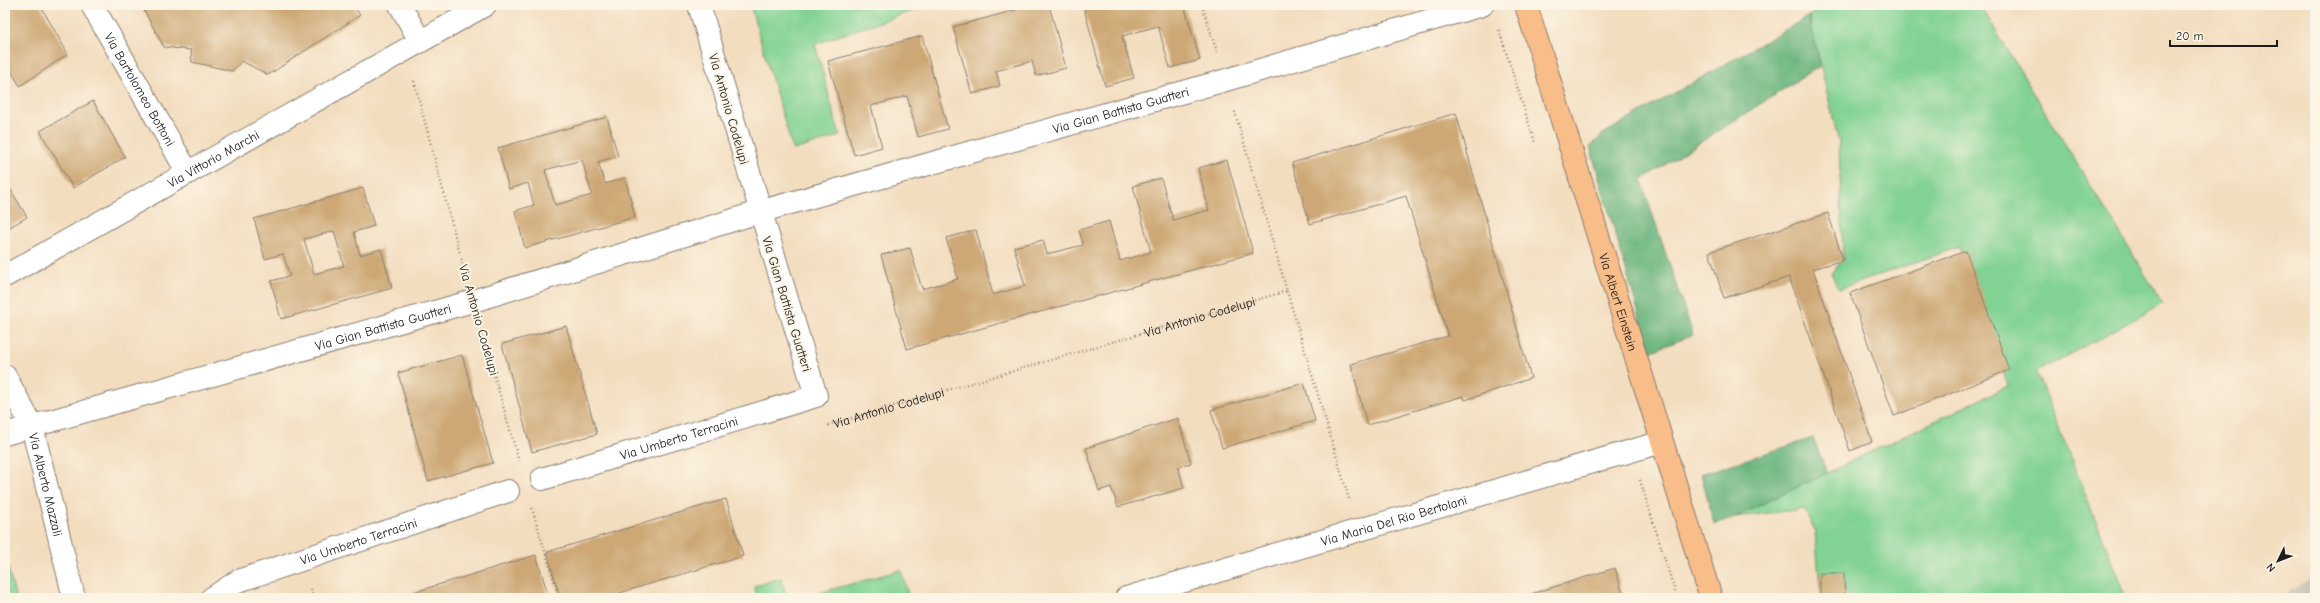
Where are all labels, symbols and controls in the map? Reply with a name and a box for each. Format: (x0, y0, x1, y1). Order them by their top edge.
scale bar (2170, 22, 2277, 48)
text: 20 m (2176, 29, 2204, 43)
street label: Via Bartolomeo Bottoni (102, 30, 178, 149)
street label: Via Antonio Codelupi (706, 52, 752, 166)
street label: Via Gian Battista Guatteri (1051, 83, 1191, 136)
street label: Via Vittorio Marchi (165, 127, 262, 190)
street label: Via Gian Battista Guatteri (759, 234, 815, 374)
street label: Via Albert Einstein (1596, 251, 1641, 353)
street label: Via Antonio Codelupi (456, 263, 502, 377)
street label: Via Antonio Codelupi (1142, 293, 1257, 340)
street label: Via Gian Battista Guatteri (313, 300, 453, 353)
street label: Via Antonio Codelupi (831, 384, 946, 431)
street label: Via Umberto Terracini (618, 413, 740, 462)
street label: Via Alberto Mazzali (26, 431, 66, 538)
street label: Via Maria Del Rio Bertolani (1319, 492, 1469, 548)
street label: Via Umberto Terracini (298, 514, 419, 567)
north arrow (2258, 541, 2298, 581)
text: N (2264, 560, 2278, 575)

